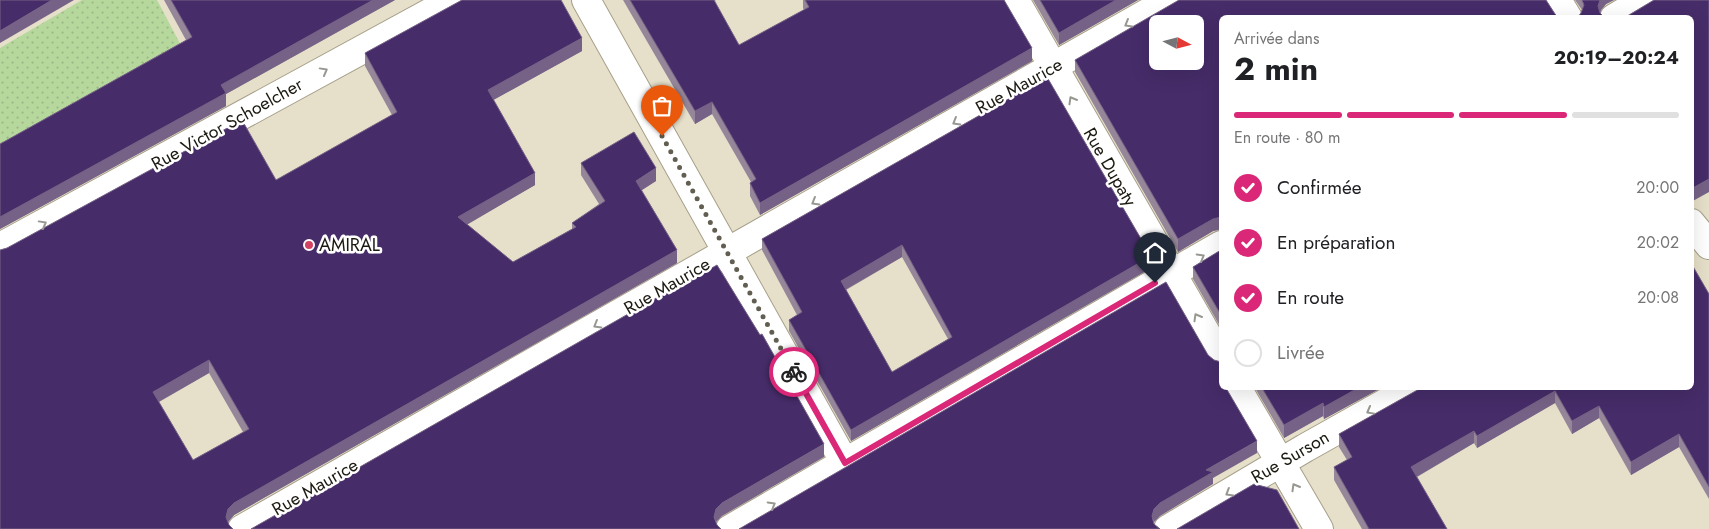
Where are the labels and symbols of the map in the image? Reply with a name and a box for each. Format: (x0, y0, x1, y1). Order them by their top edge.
north arrow (1149, 15, 1204, 70)
one-way arrow (1124, 18, 1133, 28)
street label: Rue Maurice (971, 51, 1067, 121)
one-way arrow (318, 67, 327, 77)
street label: Rue Victor Schoelcher (146, 71, 308, 177)
pin (641, 85, 683, 136)
one-way arrow (1069, 97, 1079, 106)
one-way arrow (952, 115, 961, 125)
street label: Rue Dupaty (1077, 123, 1143, 211)
one-way arrow (811, 196, 820, 206)
one-way arrow (37, 220, 46, 230)
place label: AMIRAL (319, 232, 380, 258)
pin (1134, 232, 1176, 283)
marker: AMIRAL (303, 239, 315, 251)
street label: Rue Maurice (619, 251, 715, 321)
one-way arrow (1195, 253, 1204, 263)
one-way arrow (1193, 313, 1203, 322)
one-way arrow (594, 319, 603, 329)
courier (769, 347, 819, 397)
one-way arrow (1366, 405, 1375, 415)
street label: Rue Surson (1246, 424, 1334, 490)
street label: Rue Maurice (267, 452, 363, 522)
one-way arrow (1291, 483, 1301, 492)
one-way arrow (1226, 486, 1235, 496)
one-way arrow (767, 501, 776, 511)

